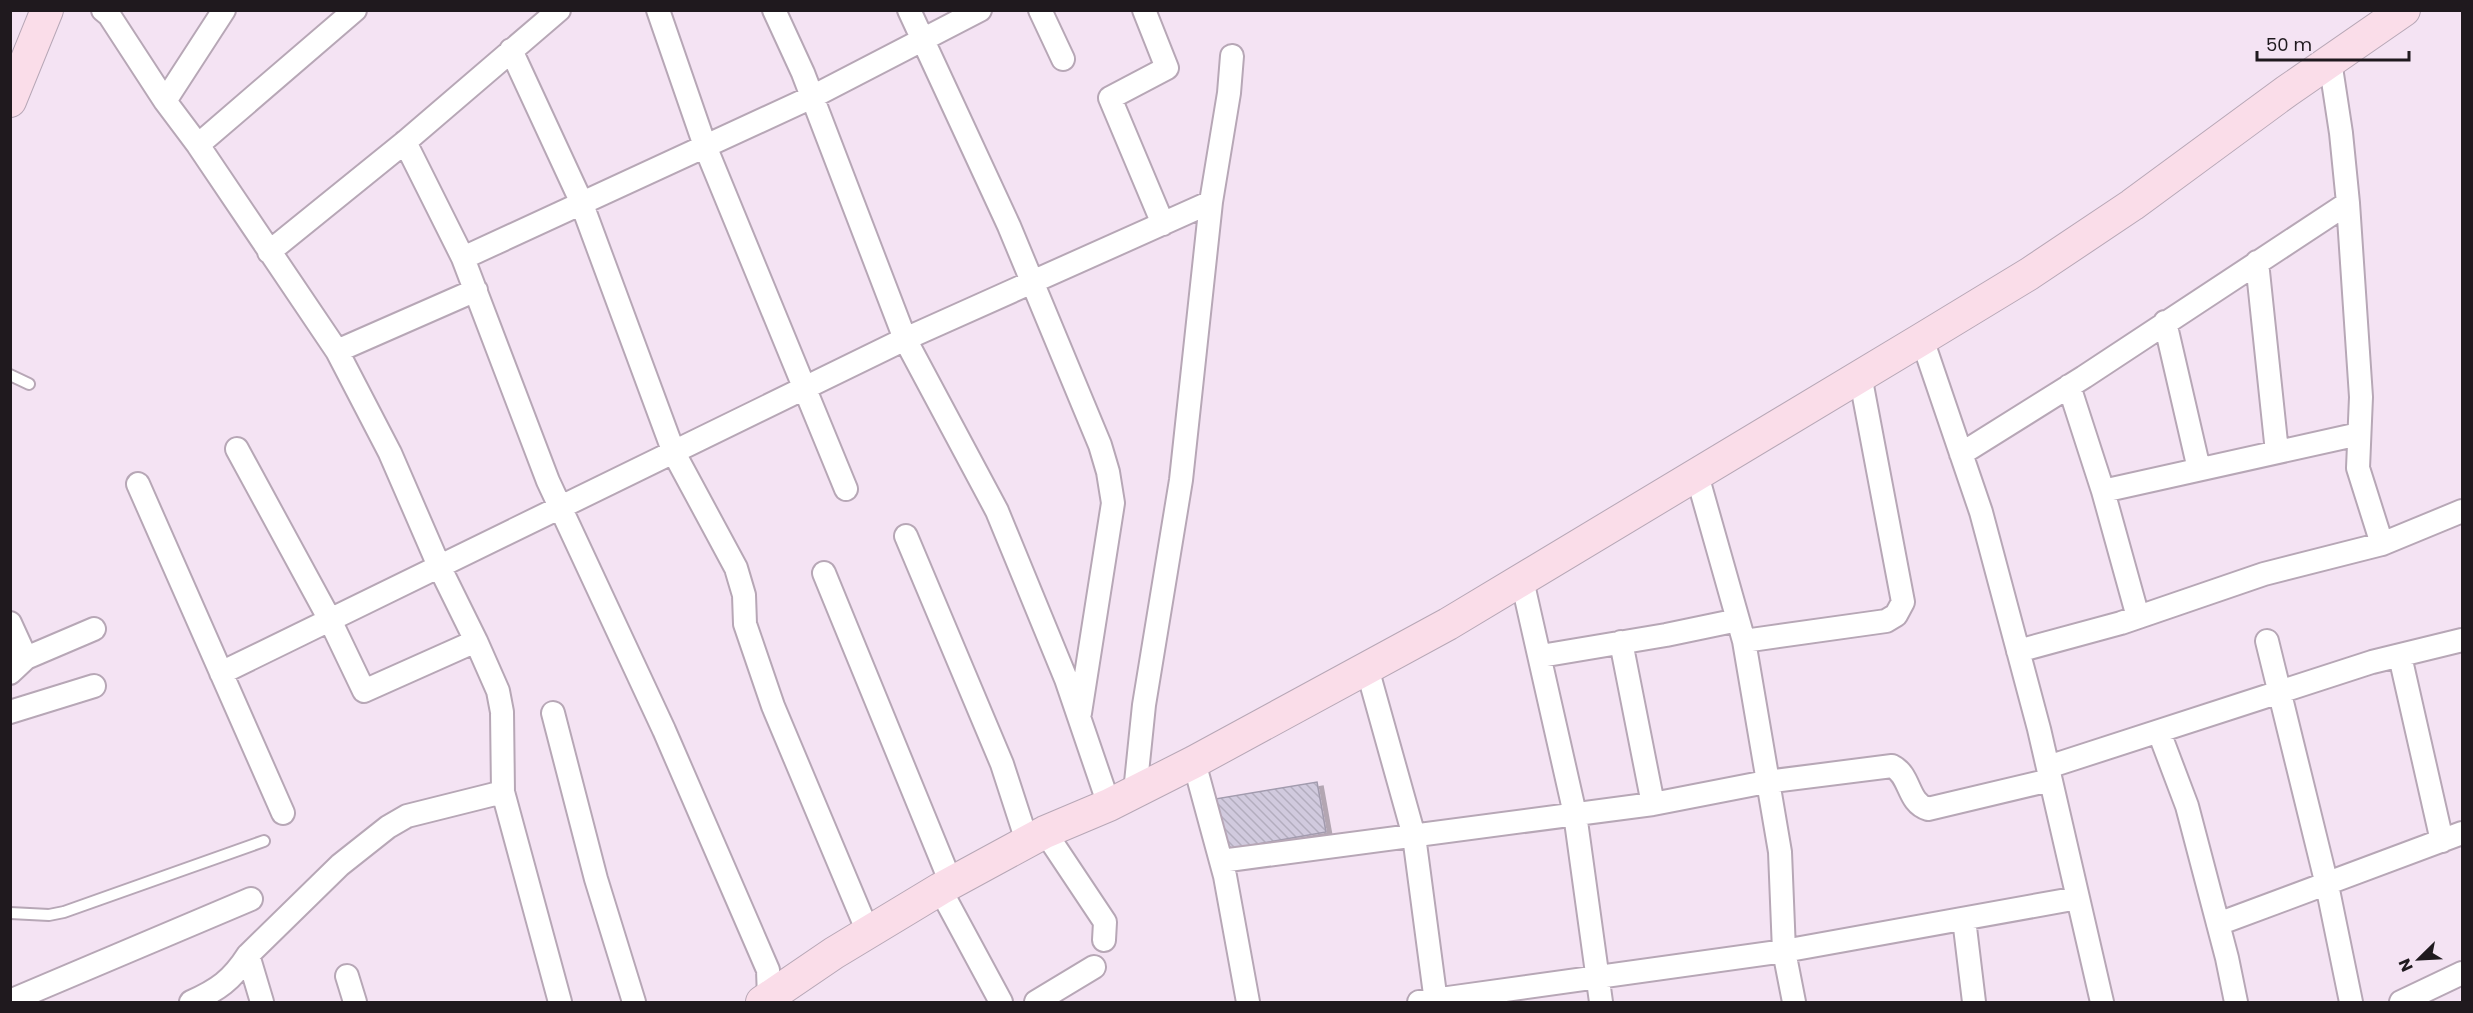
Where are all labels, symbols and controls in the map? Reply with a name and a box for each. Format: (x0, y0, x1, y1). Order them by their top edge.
scale bar (2257, 24, 2408, 62)
text: 50 m (2266, 32, 2312, 57)
north arrow (2389, 929, 2449, 989)
text: N (2393, 955, 2419, 975)

